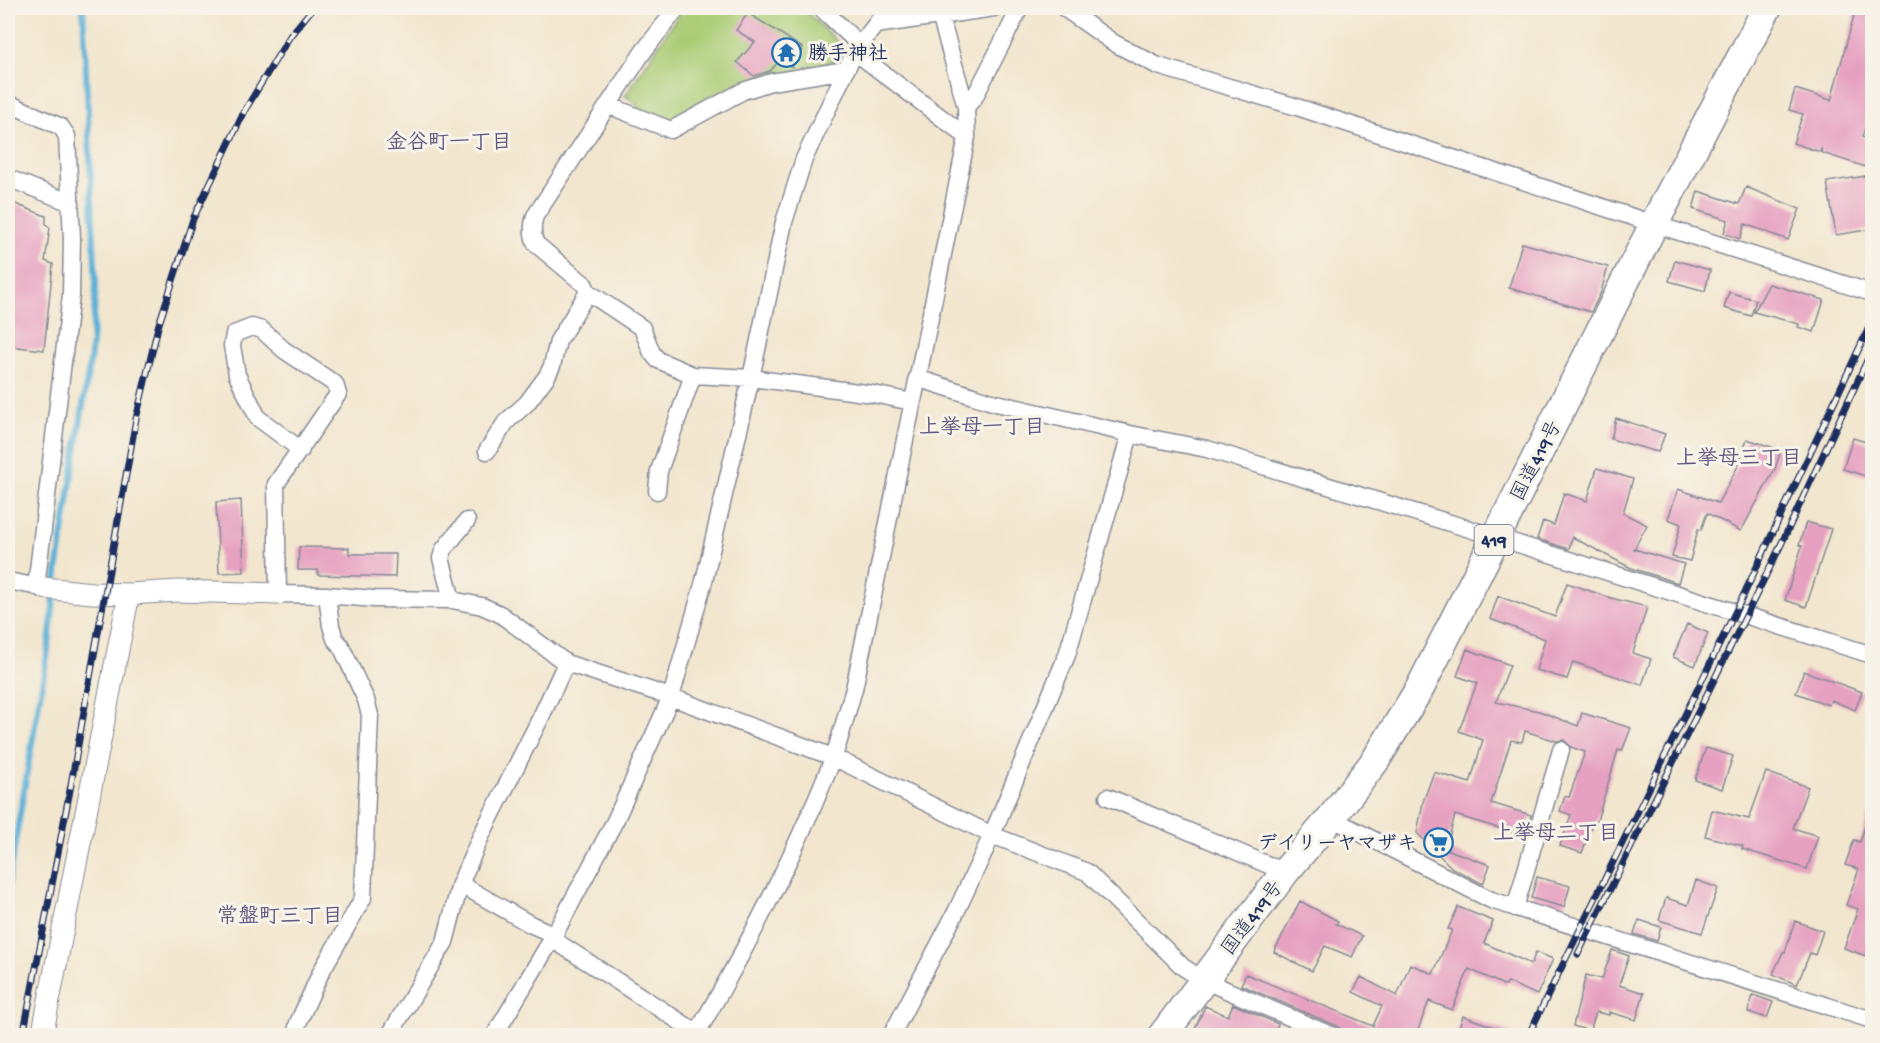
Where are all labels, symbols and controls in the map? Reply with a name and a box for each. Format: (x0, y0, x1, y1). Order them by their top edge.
temple icon: 勝手神社 (771, 36, 803, 68)
place label: 勝手神社 (808, 42, 888, 67)
district label: 金谷町一丁目 (386, 130, 512, 157)
district label: 上挙母一丁目 (919, 415, 1045, 442)
street label: 国道419号 (1507, 417, 1568, 506)
district label: 上挙母三丁目 (1676, 446, 1802, 473)
road number: 419 (1474, 525, 1514, 555)
district label: 上挙母二丁目 (1493, 821, 1619, 848)
supermarket icon: デイリーヤマザキ (1422, 826, 1454, 858)
place label: デイリーヤマザキ (1257, 833, 1417, 857)
street label: 国道419号 (1217, 877, 1289, 961)
district label: 常盤町三丁目 (217, 904, 343, 931)

